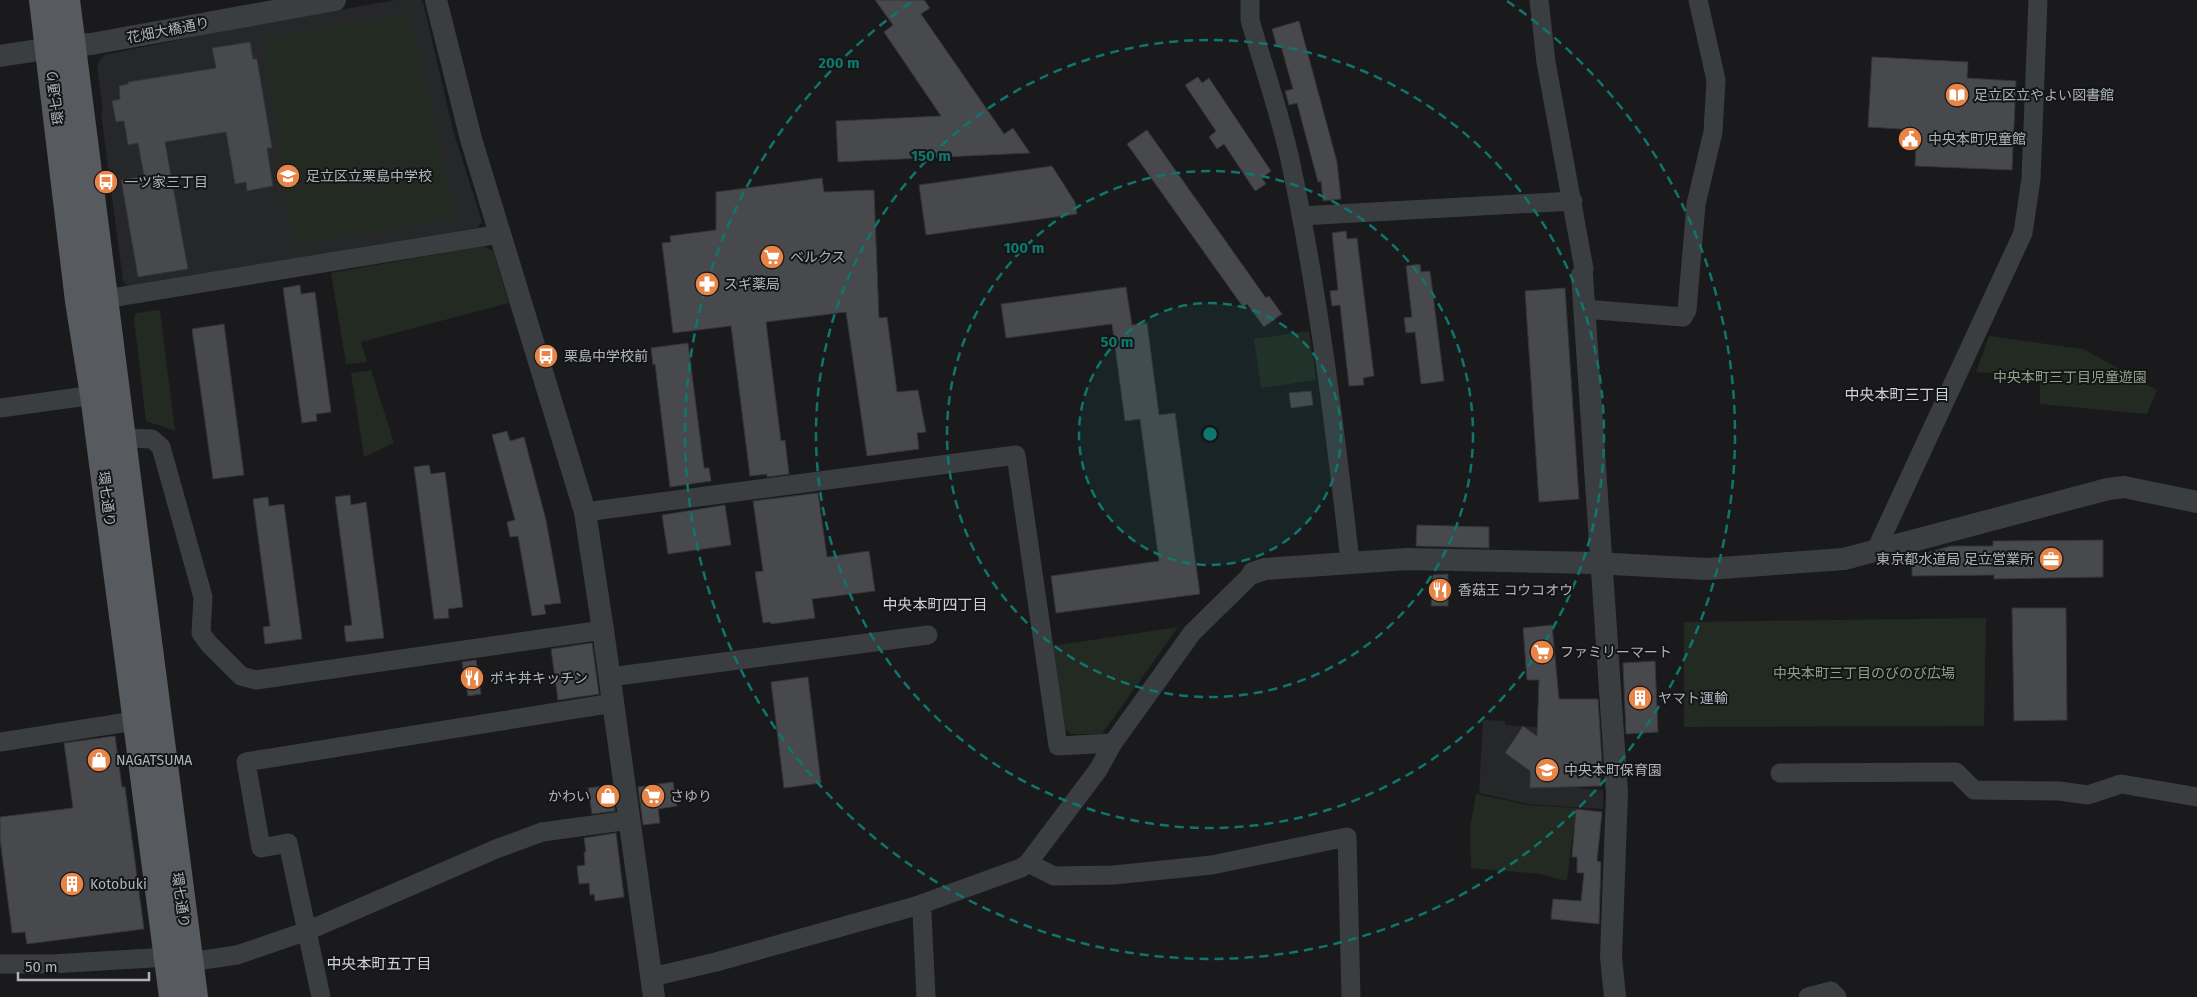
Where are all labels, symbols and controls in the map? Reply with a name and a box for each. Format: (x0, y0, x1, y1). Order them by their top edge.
street label: 花畑大橋通り (125, 14, 211, 47)
text: 200 m (818, 54, 860, 72)
street label: 環七通り (44, 68, 67, 126)
library icon: 足立区立やよい図書館 (1944, 82, 1970, 108)
place label: 足立区立やよい図書館 (1974, 87, 2114, 104)
public building icon: 中央本町児童館 (1897, 126, 1923, 152)
place label: 中央本町児童館 (1928, 131, 2026, 148)
text: 150 m (911, 147, 951, 165)
school or university icon: 足立区立栗島中学校 (275, 163, 301, 189)
place label: 足立区立栗島中学校 (306, 168, 432, 185)
bus stop icon: 一ツ家三丁目 (93, 169, 119, 195)
place label: 一ツ家三丁目 (124, 174, 208, 191)
text: 100 m (1004, 239, 1044, 257)
supermarket icon: ベルクス (759, 244, 785, 270)
place label: ベルクス (790, 249, 846, 266)
pharmacy icon: スギ薬局 (694, 271, 720, 297)
place label: スギ薬局 (724, 276, 780, 293)
text: 50 m (1100, 333, 1134, 351)
bus stop icon: 栗島中学校前 (533, 343, 559, 369)
place label: 栗島中学校前 (564, 348, 648, 365)
park label: 中央本町三丁目児童遊園 (1993, 369, 2147, 386)
district label: 中央本町三丁目 (1844, 386, 1950, 404)
centre of rings (1201, 425, 1219, 443)
street label: 環七通り (95, 470, 118, 528)
office icon: 東京都水道局 足立営業所 (2038, 546, 2064, 572)
place label: 東京都水道局 足立営業所 (1876, 551, 2034, 568)
restaurant icon: 香菇王 コウコオウ (1427, 577, 1453, 603)
place label: 香菇王 コウコオウ (1458, 582, 1573, 599)
district label: 中央本町四丁目 (882, 596, 988, 614)
supermarket icon: ファミリーマート (1529, 639, 1555, 665)
place label: ファミリーマート (1560, 644, 1672, 661)
restaurant icon: ポキ丼キッチン (459, 665, 485, 691)
park label: 中央本町三丁目のびのび広場 (1773, 665, 1955, 682)
place label: ポキ丼キッチン (490, 670, 588, 687)
building icon: ヤマト運輸 (1627, 685, 1653, 711)
place label: ヤマト運輸 (1658, 690, 1728, 707)
shop icon: NAGATSUMA (86, 747, 112, 773)
place label: NAGATSUMA (116, 752, 192, 769)
school or university icon: 中央本町保育園 (1534, 757, 1560, 783)
place label: 中央本町保育園 (1564, 762, 1662, 779)
shop icon: かわい (595, 783, 621, 809)
supermarket icon: さゆり (640, 783, 666, 809)
place label: かわい (548, 788, 590, 805)
place label: さゆり (670, 788, 712, 805)
building icon: Kotobuki (59, 871, 85, 897)
street label: 環七通り (168, 871, 193, 929)
place label: Kotobuki (90, 876, 147, 893)
scale bar (18, 950, 149, 982)
district label: 中央本町五丁目 (326, 955, 432, 973)
text: 50 m (25, 958, 58, 976)

